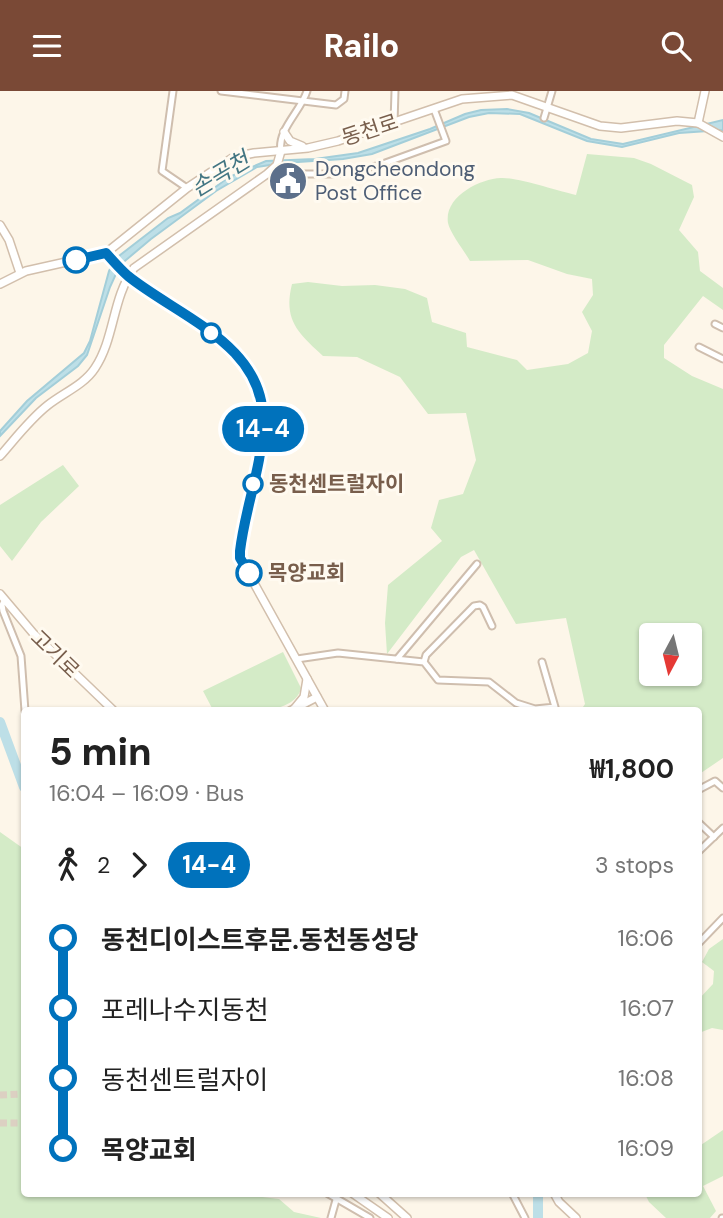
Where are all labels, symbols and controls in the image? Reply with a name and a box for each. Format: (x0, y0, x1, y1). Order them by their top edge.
text: Railo (324, 25, 399, 67)
icon: menu (28, 27, 66, 65)
icon: search (657, 27, 695, 65)
street label: 동천로 (338, 108, 402, 152)
water label: 손곡천 (185, 143, 257, 203)
place label: Dongcheondong Post Office (315, 155, 475, 207)
public building icon: Dongcheondong Post Office (267, 160, 309, 202)
unlabelled marker (63, 247, 89, 273)
unlabelled marker (201, 323, 221, 343)
line badge: 14-4 (214, 406, 312, 452)
text: 14-4 (236, 413, 290, 444)
place label: 동천센트럴자이 (269, 470, 404, 498)
marker: 동천센트럴자이 (243, 474, 263, 494)
place label: 목양교회 (268, 559, 345, 587)
marker: 목양교회 (236, 560, 262, 586)
north arrow (639, 623, 702, 686)
map controls (639, 623, 702, 686)
street label: 고기로 (24, 624, 86, 684)
text: 5 min (49, 727, 152, 777)
text: ₩1,800 (590, 752, 674, 786)
text: 16:04 – 16:09 · Bus (49, 778, 244, 808)
icon: walk (49, 846, 87, 884)
icon: forward (120, 846, 158, 884)
text: 14-4 (182, 849, 236, 880)
text: 2 (97, 850, 110, 880)
text: 3 stops (595, 850, 674, 880)
text: 동천디이스트후문.동천동성당 (101, 923, 419, 957)
text: 16:06 (618, 923, 674, 953)
text: 포레나수지동천 (101, 993, 268, 1027)
text: 16:07 (620, 993, 674, 1023)
text: 동천센트럴자이 (101, 1063, 268, 1097)
text: 16:08 (618, 1063, 674, 1093)
text: 목양교회 (101, 1133, 197, 1167)
text: 16:09 (618, 1133, 674, 1163)

